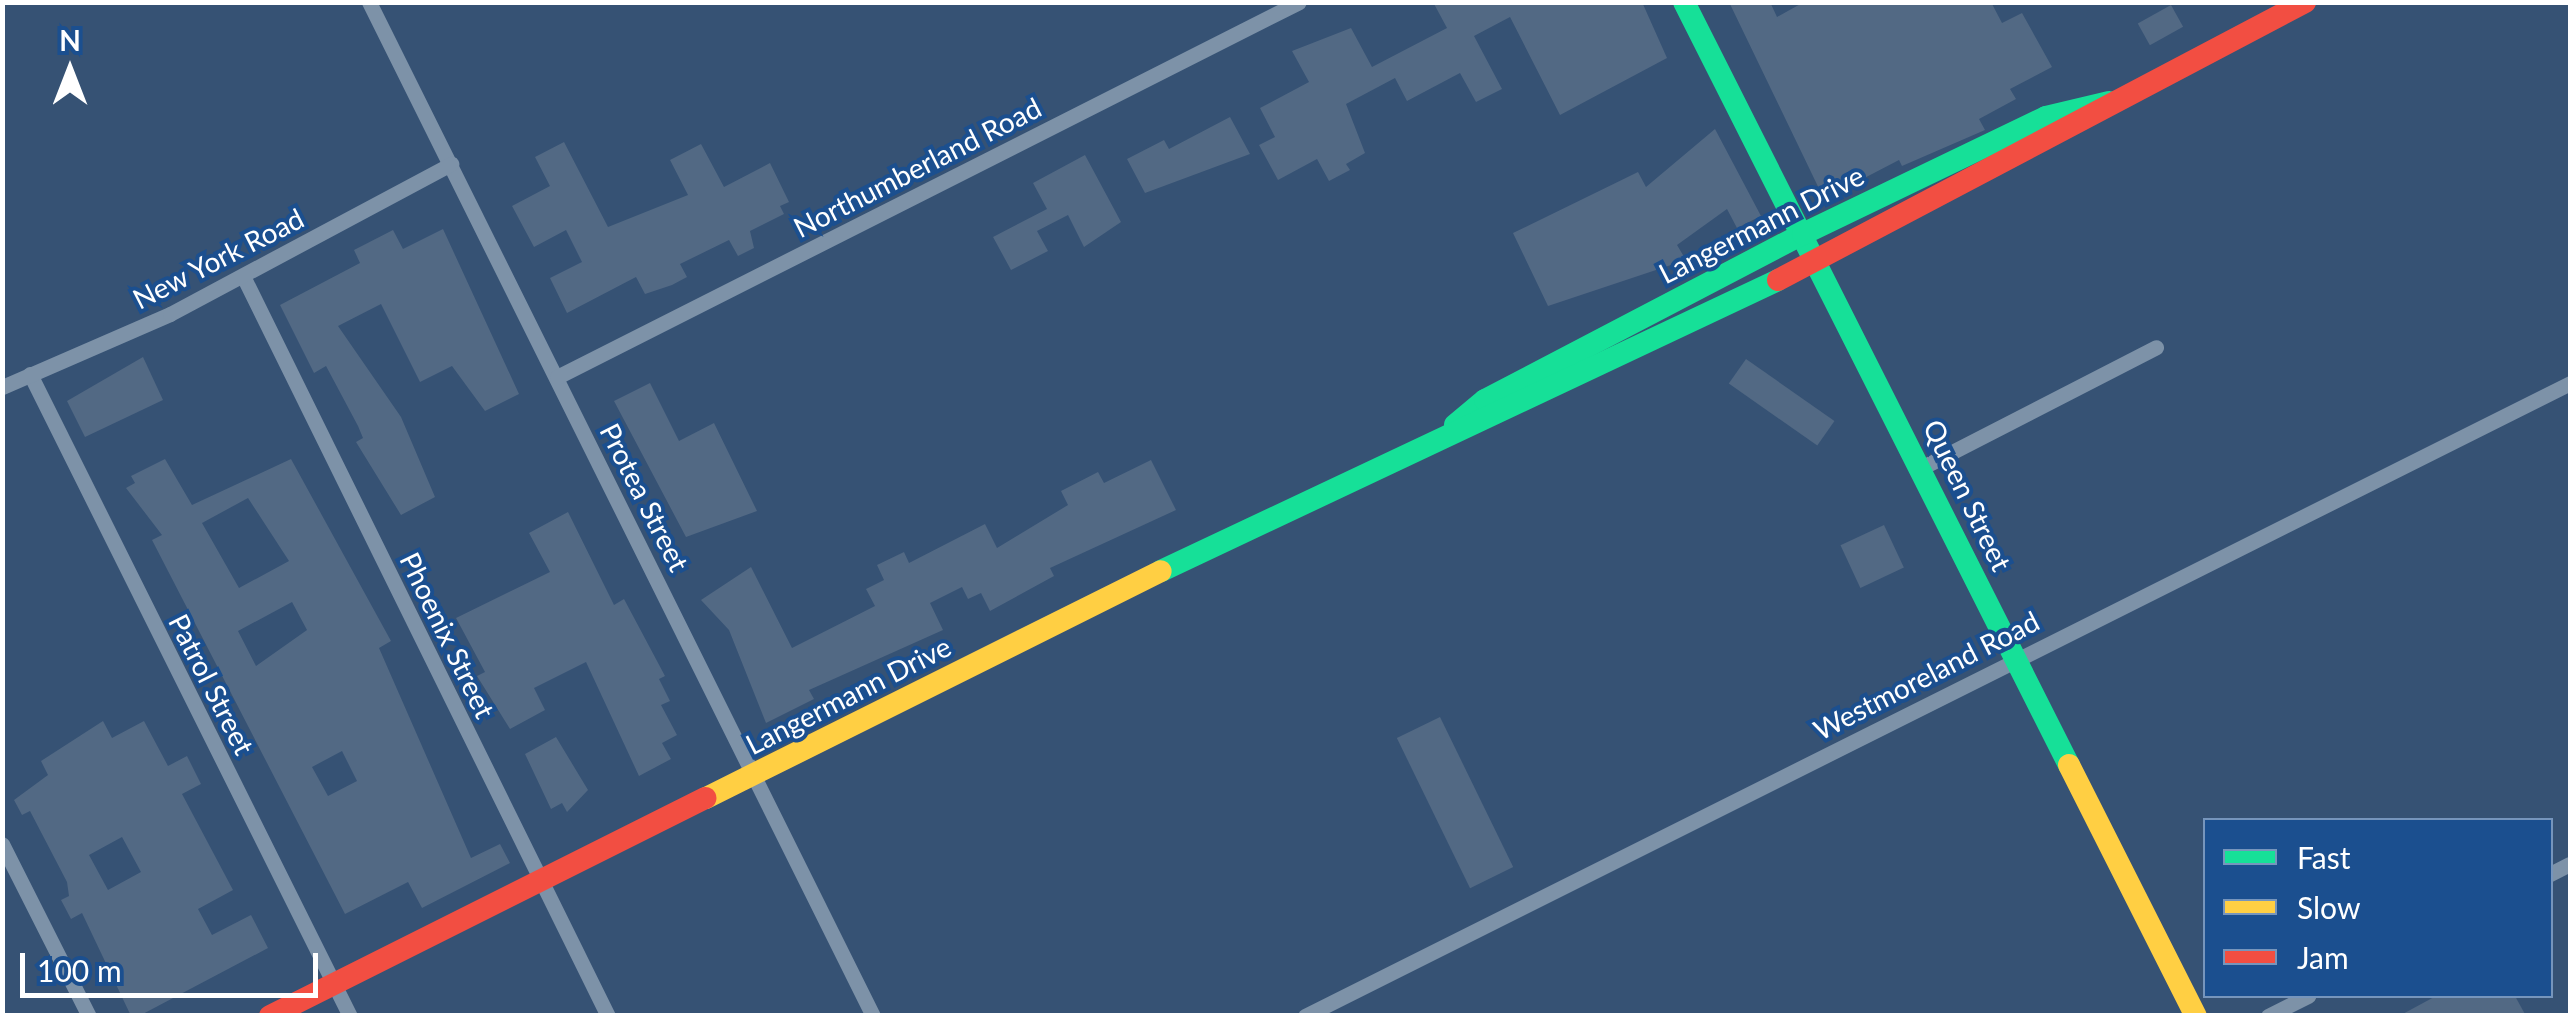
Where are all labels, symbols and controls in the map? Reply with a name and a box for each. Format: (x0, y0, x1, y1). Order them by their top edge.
north arrow (20, 20, 120, 120)
text: N (59, 23, 81, 57)
street label: Northumberland Road (788, 90, 1046, 244)
street label: Langermann Drive (1653, 158, 1869, 290)
street label: New York Road (126, 200, 310, 316)
street label: Queen Street (1917, 414, 2019, 576)
street label: Protea Street (593, 417, 697, 577)
street label: Phoenix Street (393, 547, 503, 723)
street label: Westmoreland Road (1808, 604, 2044, 746)
street label: Patrol Street (162, 608, 262, 760)
street label: Langermann Drive (740, 629, 956, 761)
legend (2203, 818, 2553, 998)
text: Fast (2297, 839, 2351, 875)
text: Slow (2297, 889, 2360, 925)
scale bar (25, 933, 322, 995)
text: Jam (2297, 939, 2349, 975)
text: 100 m (37, 952, 122, 988)

